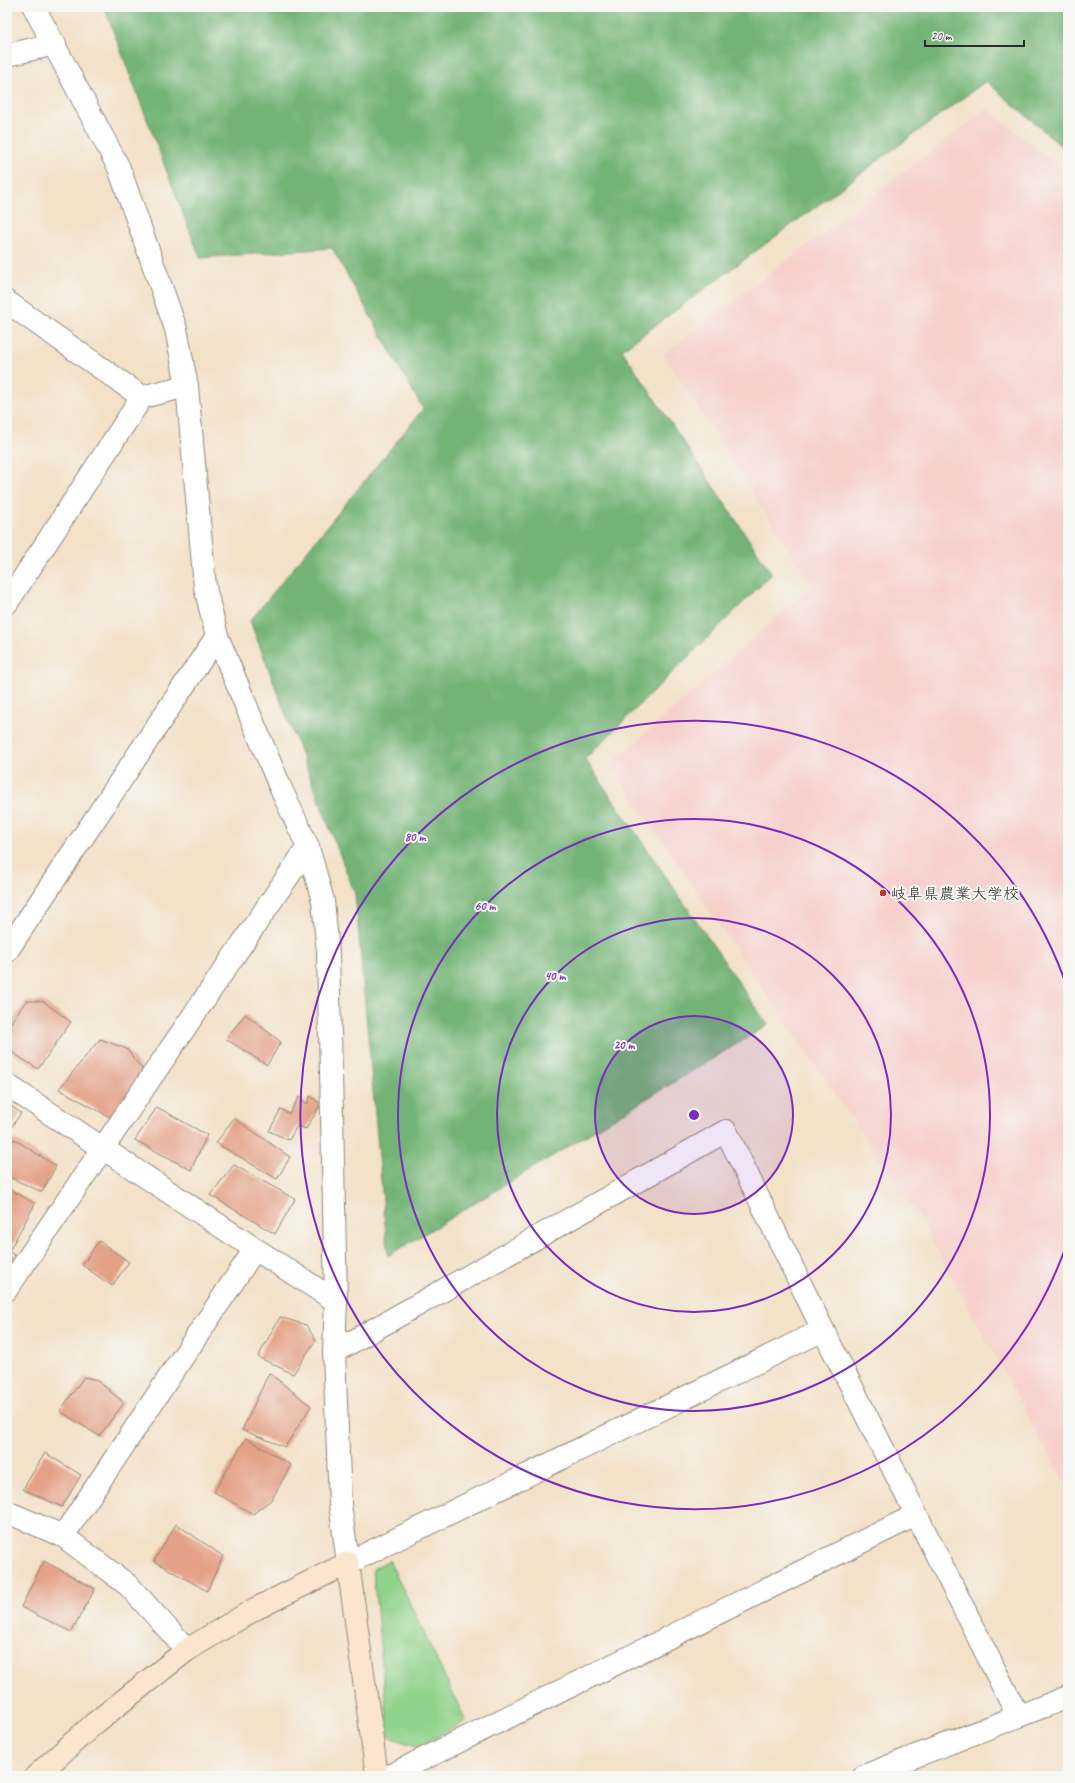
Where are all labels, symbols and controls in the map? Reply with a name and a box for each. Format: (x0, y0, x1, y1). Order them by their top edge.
scale bar (925, 22, 1024, 48)
text: 20 m (931, 28, 953, 44)
text: 80 m (405, 829, 426, 845)
place label: 岐阜県農業大学校 (891, 884, 1019, 904)
marker: 岐阜県農業大学校 (878, 888, 888, 898)
text: 60 m (475, 898, 497, 914)
text: 40 m (545, 968, 566, 984)
text: 20 m (614, 1037, 635, 1053)
centre of rings (687, 1108, 701, 1122)

